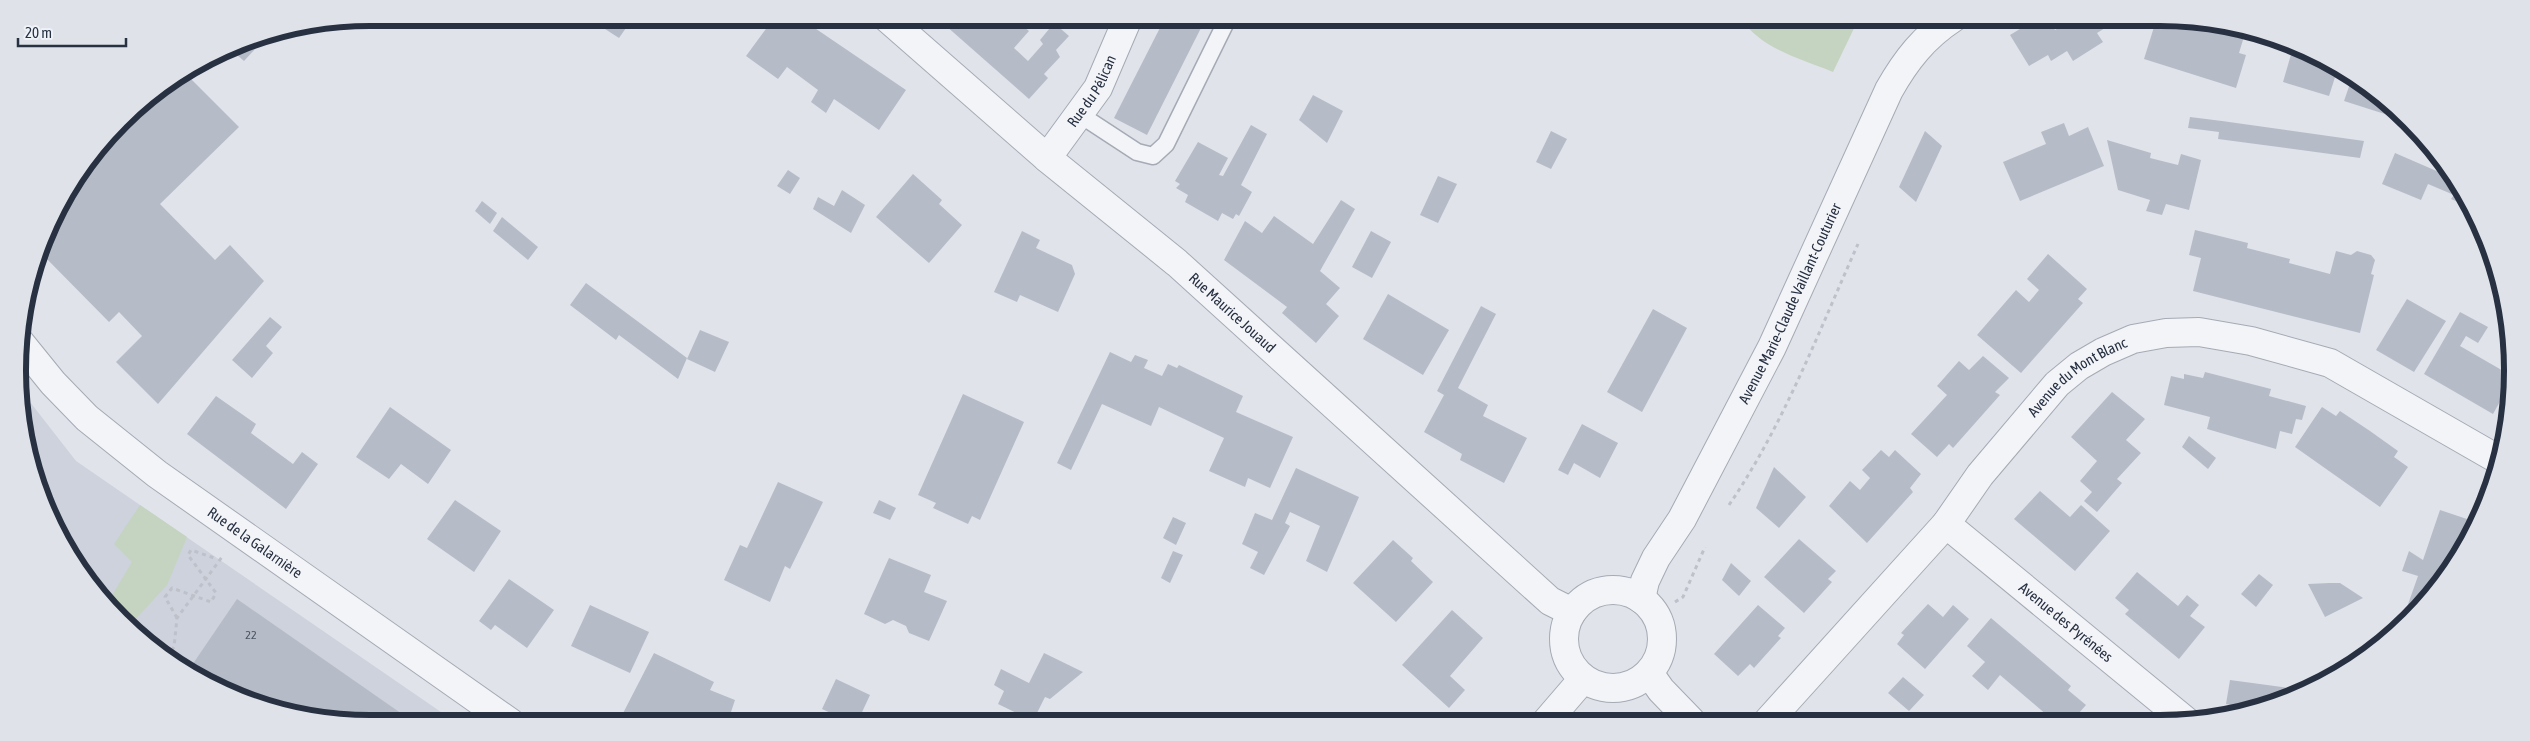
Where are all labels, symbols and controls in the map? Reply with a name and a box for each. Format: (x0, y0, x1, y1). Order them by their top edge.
scale bar (18, 15, 125, 47)
text: 20 m (25, 24, 52, 41)
street label: Rue du Pélican (1063, 52, 1119, 130)
street label: Avenue Marie-Claude Vaillant-Couturier (1735, 200, 1845, 406)
street label: Rue Maurice Jouaud (1186, 269, 1279, 356)
street label: Avenue du Mont Blanc (2024, 333, 2130, 420)
street label: Rue de la Galarnière (204, 503, 306, 582)
street label: Avenue des Pyrénées (2016, 579, 2116, 665)
house number: 22 (245, 628, 257, 642)

